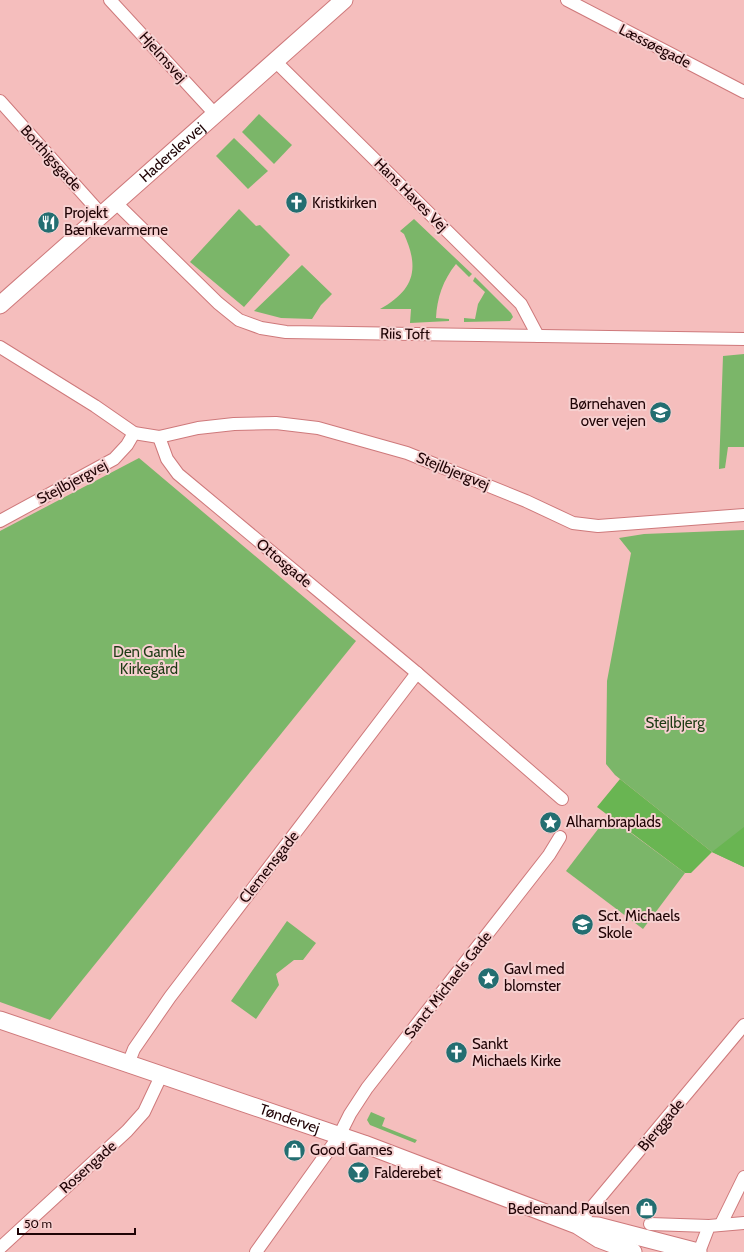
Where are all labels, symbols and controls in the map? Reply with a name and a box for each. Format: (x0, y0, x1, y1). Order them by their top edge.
street label: Læssøegade (616, 20, 694, 72)
street label: Hjelmsvej (135, 28, 191, 86)
street label: Haderslevvej (136, 119, 208, 186)
street label: Borthigsgade (17, 121, 86, 195)
street label: Hans Haves Vej (370, 154, 452, 236)
church icon: Kristkirken (284, 190, 310, 216)
place label: Kristkirken (312, 194, 377, 212)
place label: Projekt Bænkevarmerne (64, 204, 168, 239)
restaurant icon: Projekt Bænkevarmerne (36, 209, 62, 235)
street label: Riis Toft (380, 325, 430, 343)
place label: Børnehaven over vejen (570, 395, 646, 430)
school or university icon: Børnehaven over vejen (648, 400, 674, 426)
street label: Stejlbjergvej (414, 448, 492, 494)
street label: Stejlbjergvej (34, 456, 110, 508)
street label: Ottosgade (253, 535, 316, 592)
park label: Den Gamle Kirkegård (113, 643, 185, 678)
park label: Stejlbjerg (645, 714, 705, 732)
place icon: Alhambraplads (538, 809, 564, 835)
place label: Alhambraplads (566, 813, 661, 831)
street label: Clemensgade (235, 827, 303, 907)
place label: Sct. Michaels Skole (598, 907, 680, 942)
school or university icon: Sct. Michaels Skole (569, 912, 595, 938)
street label: Sanct Michaels Gade (401, 928, 496, 1042)
place label: Gavl med blomster (504, 960, 564, 995)
place icon: Gavl med blomster (475, 965, 501, 991)
place label: Sankt Michaels Kirke (472, 1035, 561, 1070)
church icon: Sankt Michaels Kirke (443, 1040, 469, 1066)
street label: Bjerggade (634, 1095, 688, 1155)
street label: Tøndervej (257, 1100, 322, 1137)
street label: Rosengade (56, 1137, 120, 1197)
shop icon: Good Games (282, 1137, 308, 1163)
place label: Good Games (310, 1141, 393, 1159)
bar icon: Falderebet (345, 1160, 371, 1186)
place label: Falderebet (374, 1164, 441, 1182)
shop icon: Bedemand Paulsen (633, 1196, 659, 1222)
place label: Bedemand Paulsen (508, 1200, 630, 1218)
scale bar (18, 1210, 135, 1236)
text: 50 m (24, 1216, 52, 1231)

